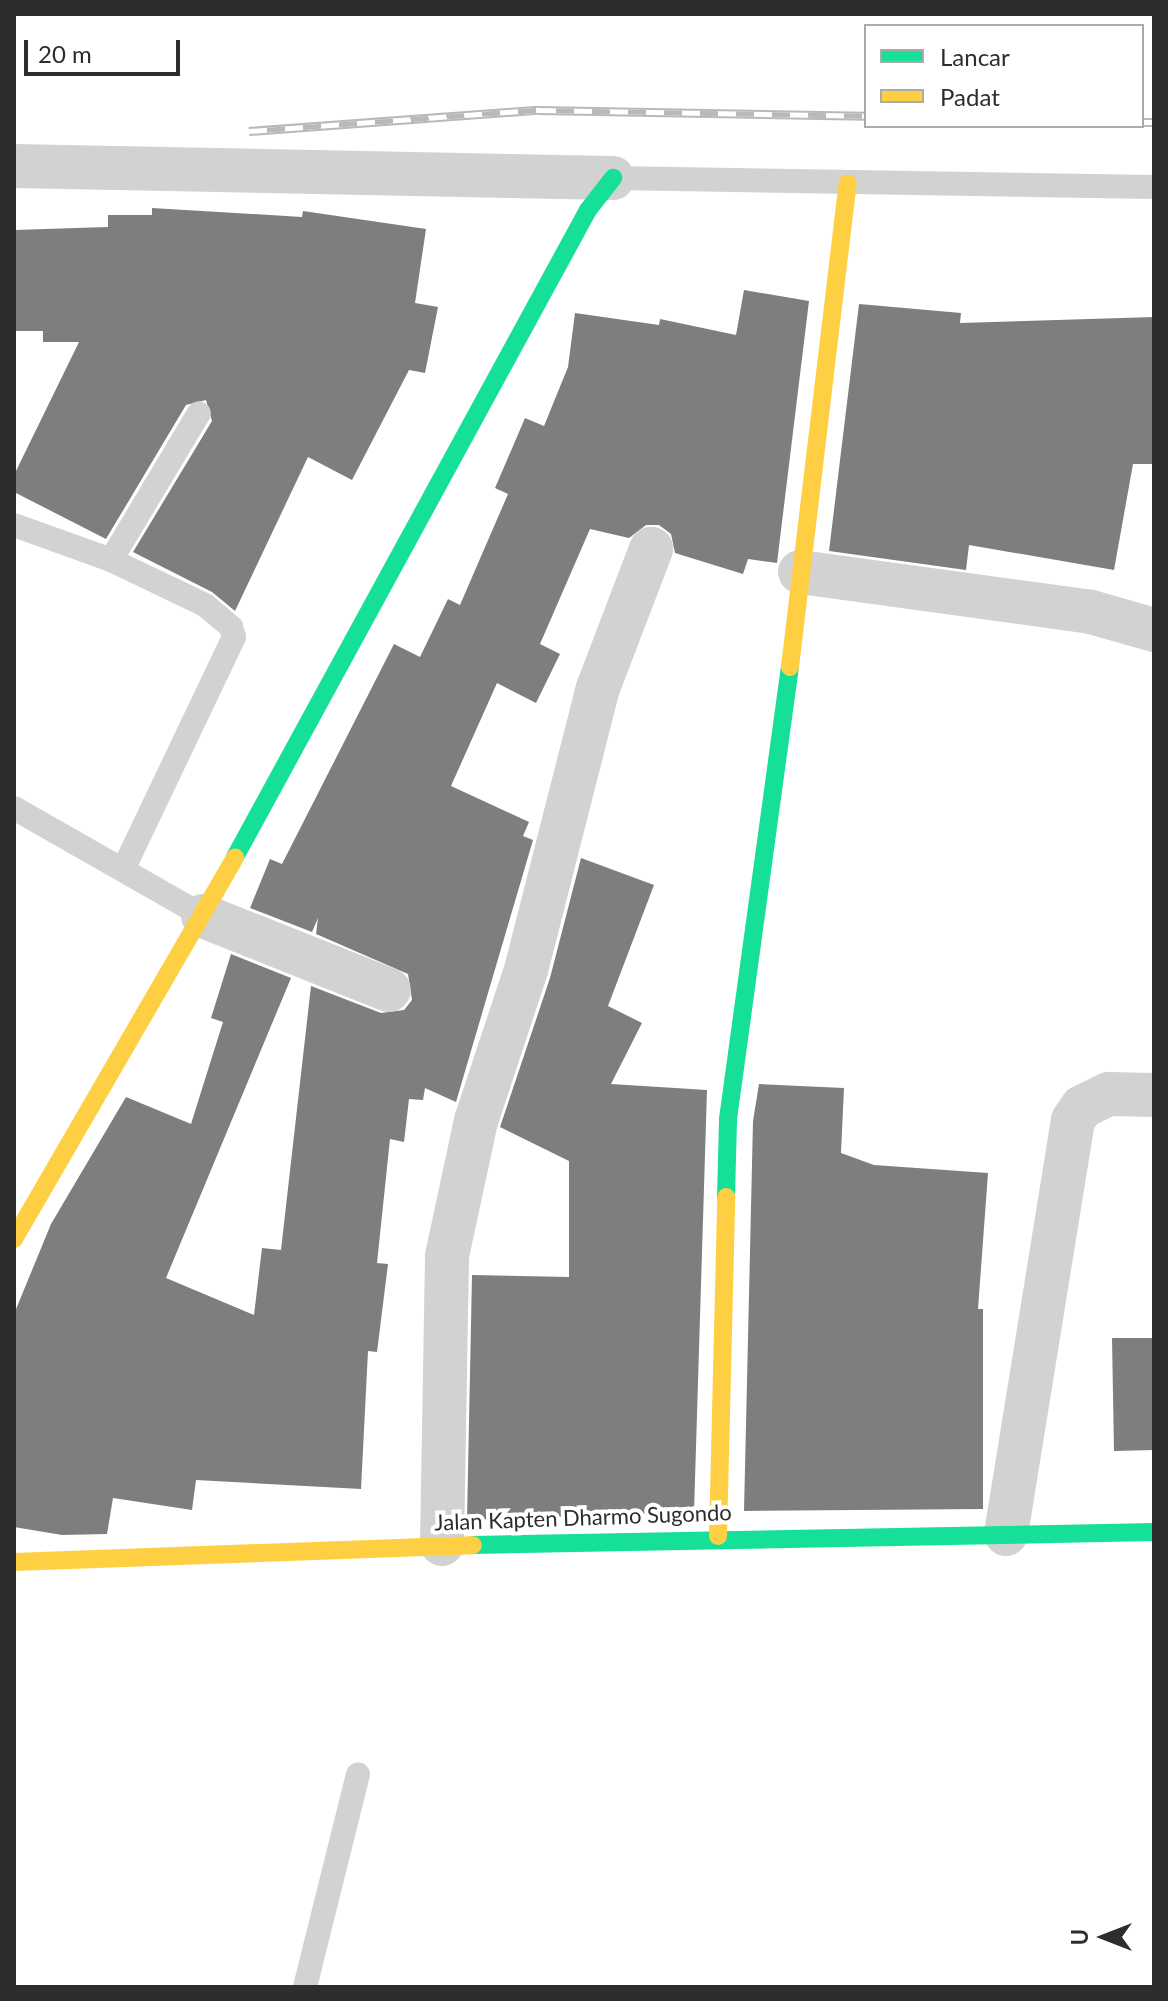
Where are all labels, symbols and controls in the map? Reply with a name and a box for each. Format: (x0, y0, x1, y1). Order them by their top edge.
scale bar (28, 24, 184, 74)
legend (864, 24, 1144, 128)
text: 20 m (38, 39, 92, 68)
text: Lancar (940, 42, 1010, 71)
text: Padat (940, 82, 1000, 111)
street label: Jalan Kapten Dharmo Sugondo (434, 1499, 732, 1535)
north arrow (1064, 1897, 1144, 1977)
text: U (1066, 1929, 1093, 1945)

